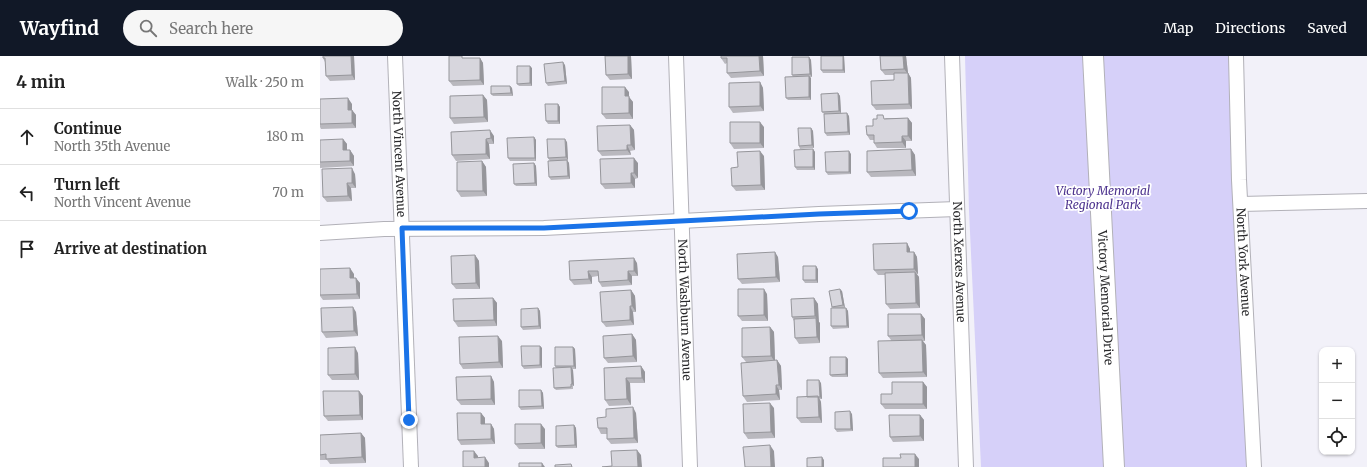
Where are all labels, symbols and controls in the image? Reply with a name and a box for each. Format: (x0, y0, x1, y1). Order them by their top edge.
search box (123, 10, 403, 46)
text: Wayfind (20, 16, 99, 40)
icon: search (137, 17, 159, 39)
text: Search here (169, 19, 253, 38)
text: Map (1163, 19, 1193, 37)
text: Directions (1215, 19, 1285, 37)
text: Saved (1307, 19, 1347, 37)
text: 4 min (16, 71, 65, 93)
text: Walk · 250 m (226, 74, 304, 91)
street label: North Vincent Avenue (389, 90, 409, 217)
text: Continue (54, 119, 122, 138)
icon: ahead (16, 126, 38, 148)
text: 180 m (266, 128, 304, 145)
text: North 35th Avenue (54, 138, 170, 155)
text: Turn left (54, 175, 120, 194)
icon: left (16, 182, 38, 204)
park label: Victory Memorial Regional Park (1056, 183, 1151, 212)
text: 70 m (273, 184, 304, 201)
text: North Vincent Avenue (54, 194, 191, 211)
street label: North Xerxes Avenue (950, 201, 969, 323)
route start (900, 202, 918, 220)
street label: North York Avenue (1233, 207, 1254, 316)
street label: Victory Memorial Drive (1095, 229, 1117, 366)
icon: arrive (16, 238, 38, 260)
text: Arrive at destination (54, 239, 207, 258)
street label: North Washburn Avenue (675, 239, 695, 381)
map controls (1319, 347, 1355, 455)
button: + (1319, 347, 1355, 383)
button: − (1319, 383, 1355, 419)
route end (400, 411, 418, 429)
button: locate (1319, 419, 1355, 455)

